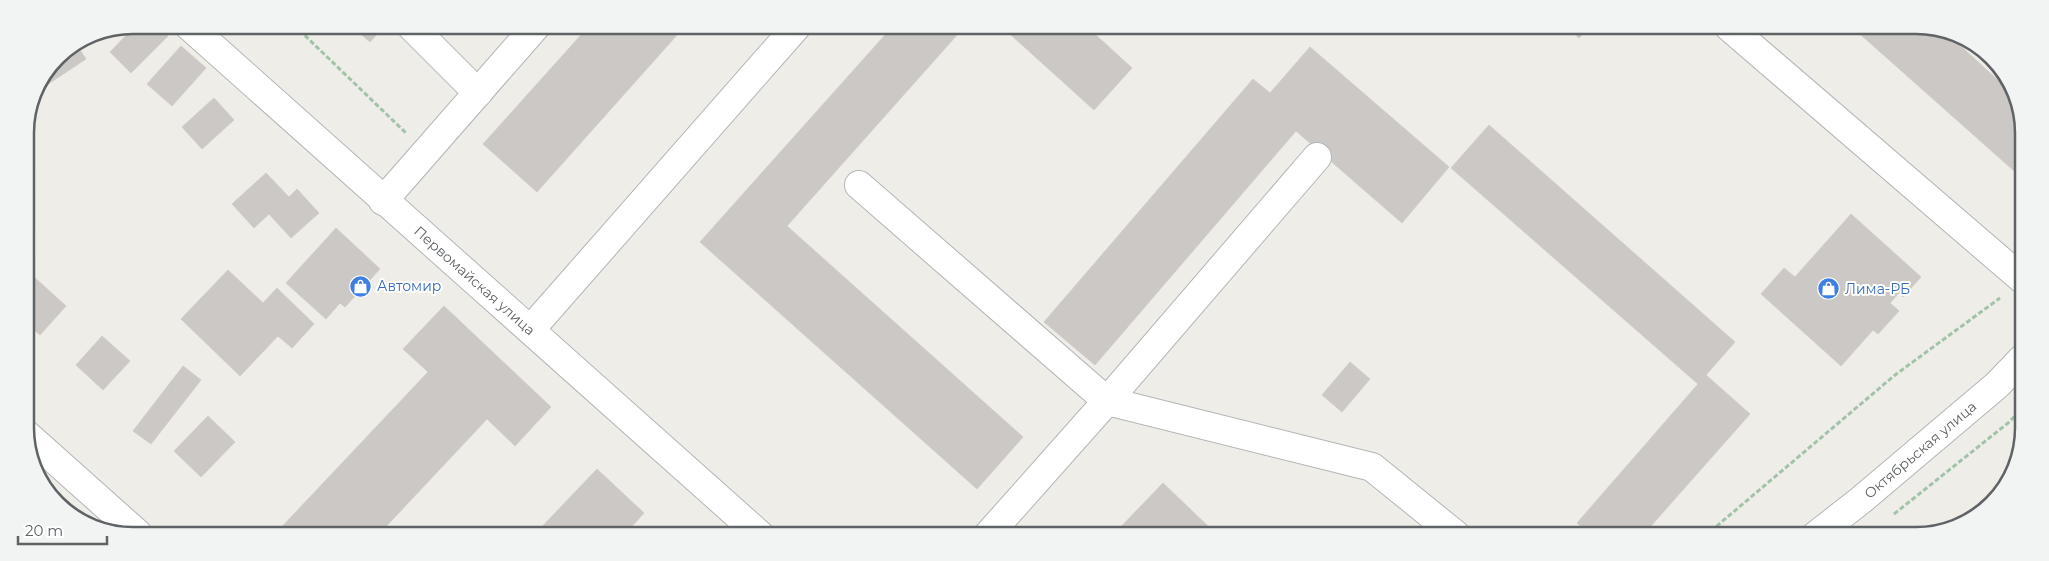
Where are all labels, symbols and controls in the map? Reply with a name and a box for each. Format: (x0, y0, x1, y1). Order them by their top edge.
street label: Первомайская улица (410, 222, 539, 339)
shop icon: Автомир (349, 274, 373, 298)
place label: Автомир (377, 277, 441, 295)
shop icon: Лима-РБ (1817, 277, 1841, 301)
place label: Лима-РБ (1845, 280, 1910, 298)
street label: Октябрьская улица (1860, 397, 1980, 502)
scale bar (18, 514, 106, 546)
text: 20 m (25, 521, 63, 540)

